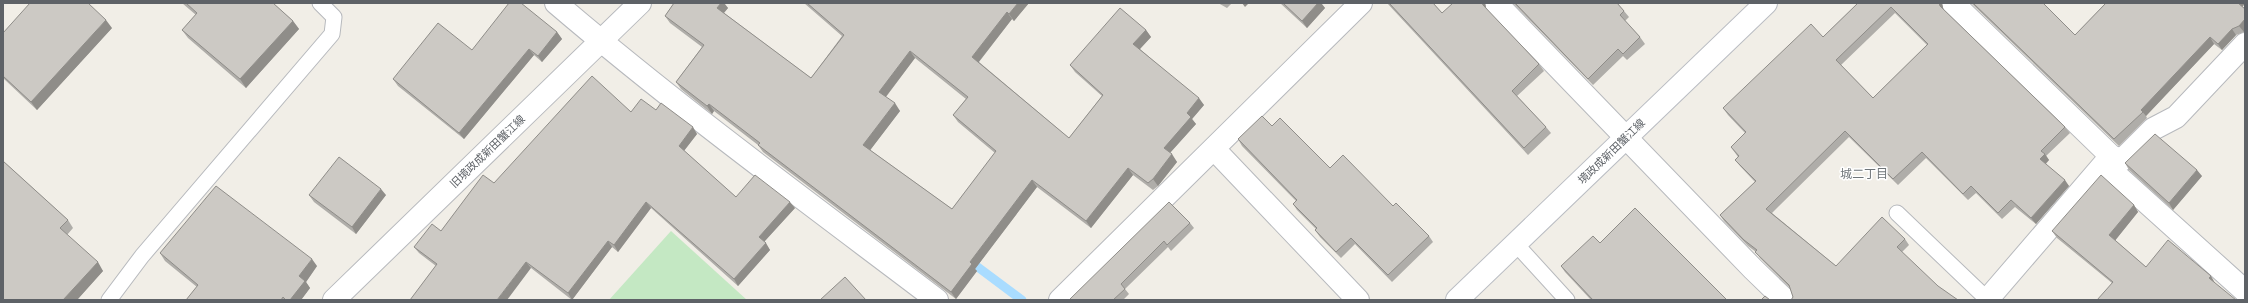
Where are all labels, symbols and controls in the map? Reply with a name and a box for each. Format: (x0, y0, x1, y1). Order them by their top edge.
street label: 旧境政成新田蟹江線 (446, 111, 528, 191)
street label: 境政成新田蟹江線 (1574, 115, 1648, 187)
district label: 城二丁目 (1840, 165, 1888, 182)

